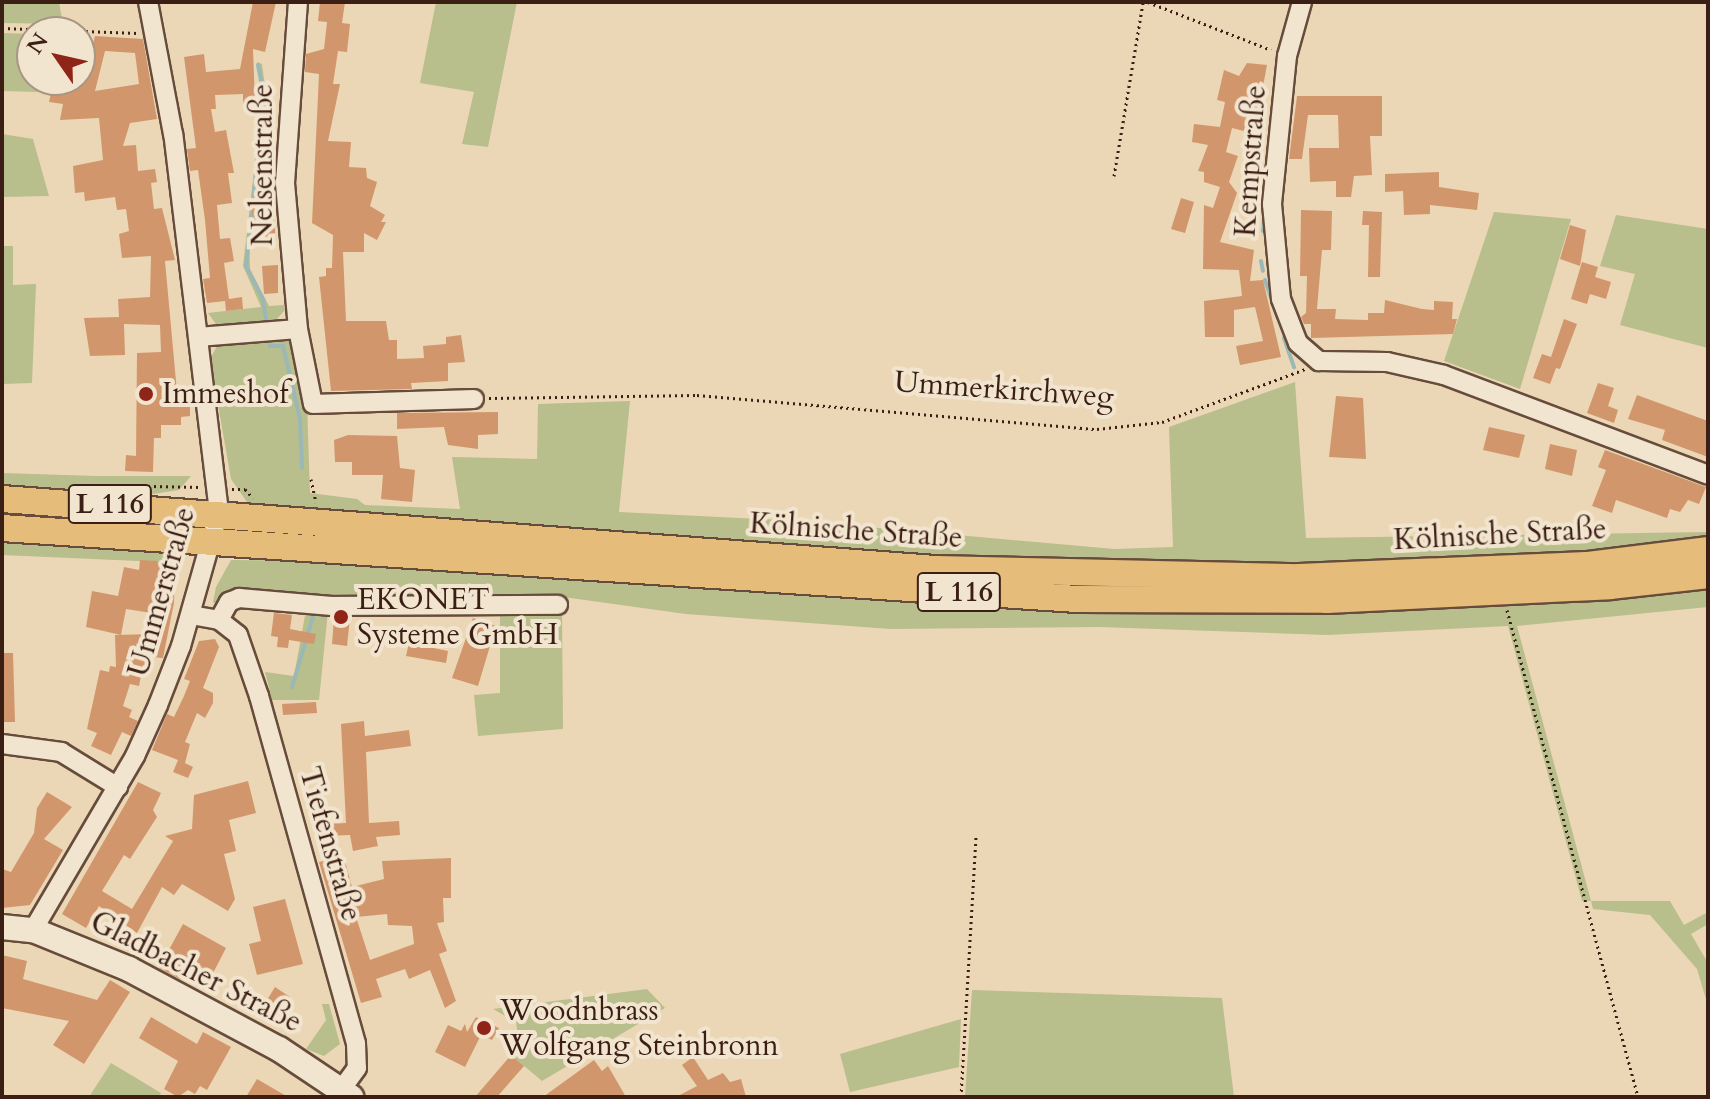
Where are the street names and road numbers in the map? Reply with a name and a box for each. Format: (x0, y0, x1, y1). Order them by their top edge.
street label: Nelsenstraße (245, 84, 281, 246)
street label: Kempstraße (1228, 84, 1274, 238)
street label: Ummerkirchweg (893, 364, 1115, 416)
road number: L 116 (66, 480, 154, 528)
street label: Ummerstraße (121, 503, 203, 681)
street label: Kölnische Straße (748, 506, 964, 556)
street label: Kölnische Straße (1392, 511, 1608, 559)
road number: L 116 (915, 568, 1003, 616)
street label: Tiefenstraße (291, 763, 369, 925)
street label: Gladbacher Straße (84, 903, 308, 1041)

